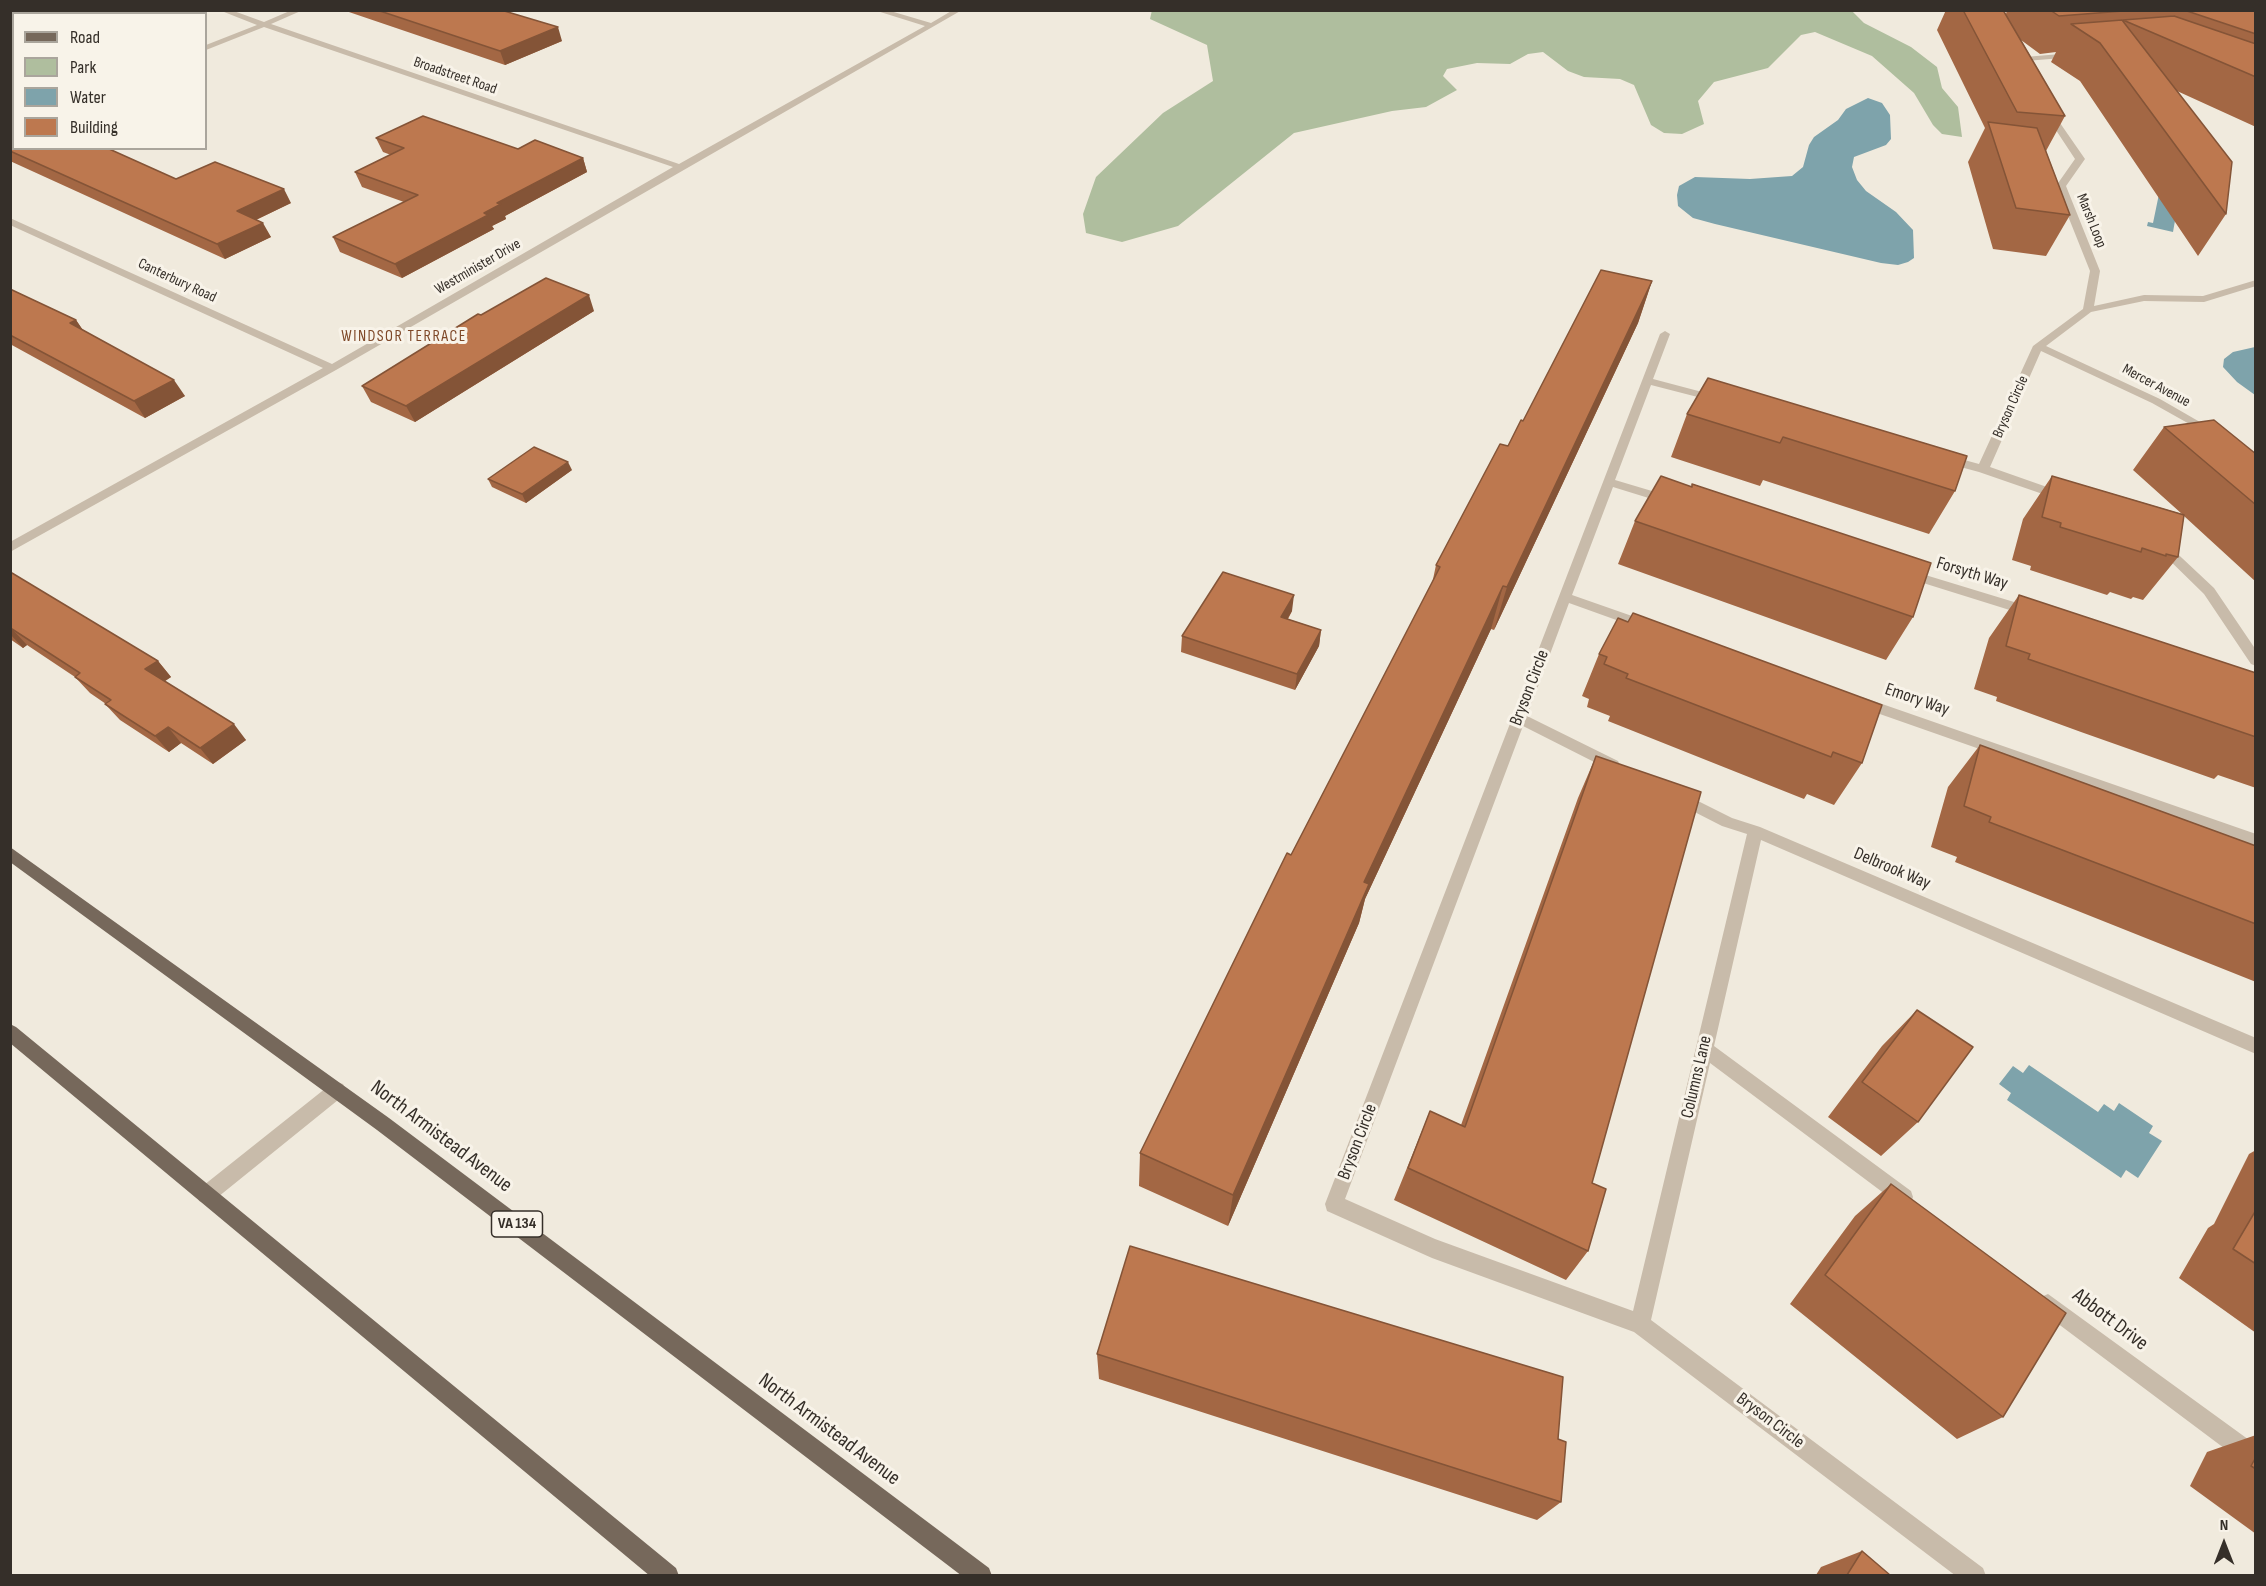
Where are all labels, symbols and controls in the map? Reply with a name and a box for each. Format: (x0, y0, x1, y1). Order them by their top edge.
legend (12, 12, 207, 150)
text: Road (70, 27, 100, 48)
street label: Broadstreet Road (411, 53, 499, 99)
text: Park (70, 57, 96, 78)
text: Water (70, 87, 106, 108)
text: Building (70, 117, 118, 138)
street label: Marsh Loop (2072, 191, 2110, 251)
street label: Westminister Drive (432, 235, 524, 299)
street label: Canterbury Road (135, 255, 219, 307)
district label: WINDSOR TERRACE (341, 327, 467, 347)
street label: Mercer Avenue (2119, 361, 2193, 411)
street label: Bryson Circle (1989, 373, 2033, 441)
street label: Forsyth Way (1934, 553, 2010, 595)
street label: Bryson Circle (1506, 647, 1554, 729)
street label: Emory Way (1882, 679, 1952, 721)
street label: Delbrook Way (1850, 843, 1934, 895)
street label: Columns Lane (1677, 1034, 1717, 1120)
street label: North Armistead Avenue (365, 1075, 517, 1199)
street label: Bryson Circle (1334, 1101, 1382, 1183)
road number: VA 134 (492, 1211, 542, 1237)
street label: Abbott Drive (2067, 1283, 2153, 1357)
street label: North Armistead Avenue (753, 1368, 905, 1492)
street label: Bryson Circle (1732, 1388, 1808, 1454)
north arrow (2194, 1514, 2254, 1574)
text: N (2220, 1516, 2228, 1535)

